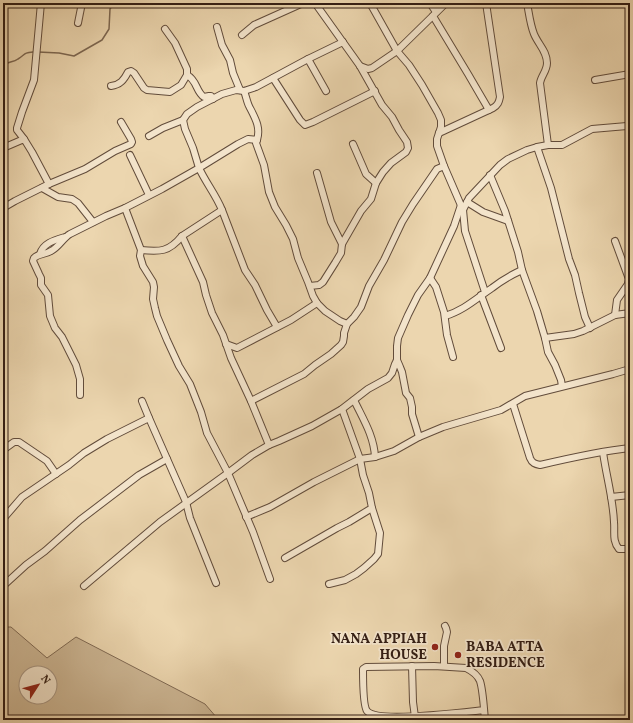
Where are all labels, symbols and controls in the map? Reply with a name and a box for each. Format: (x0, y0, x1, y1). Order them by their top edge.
place label: NANA APPIAH HOUSE (331, 630, 427, 665)
place label: BABA ATTA RESIDENCE (466, 638, 545, 673)
marker: NANA APPIAH HOUSE (430, 642, 440, 652)
marker: BABA ATTA RESIDENCE (453, 650, 463, 660)
north arrow (18, 665, 58, 705)
text: N (36, 672, 53, 688)

